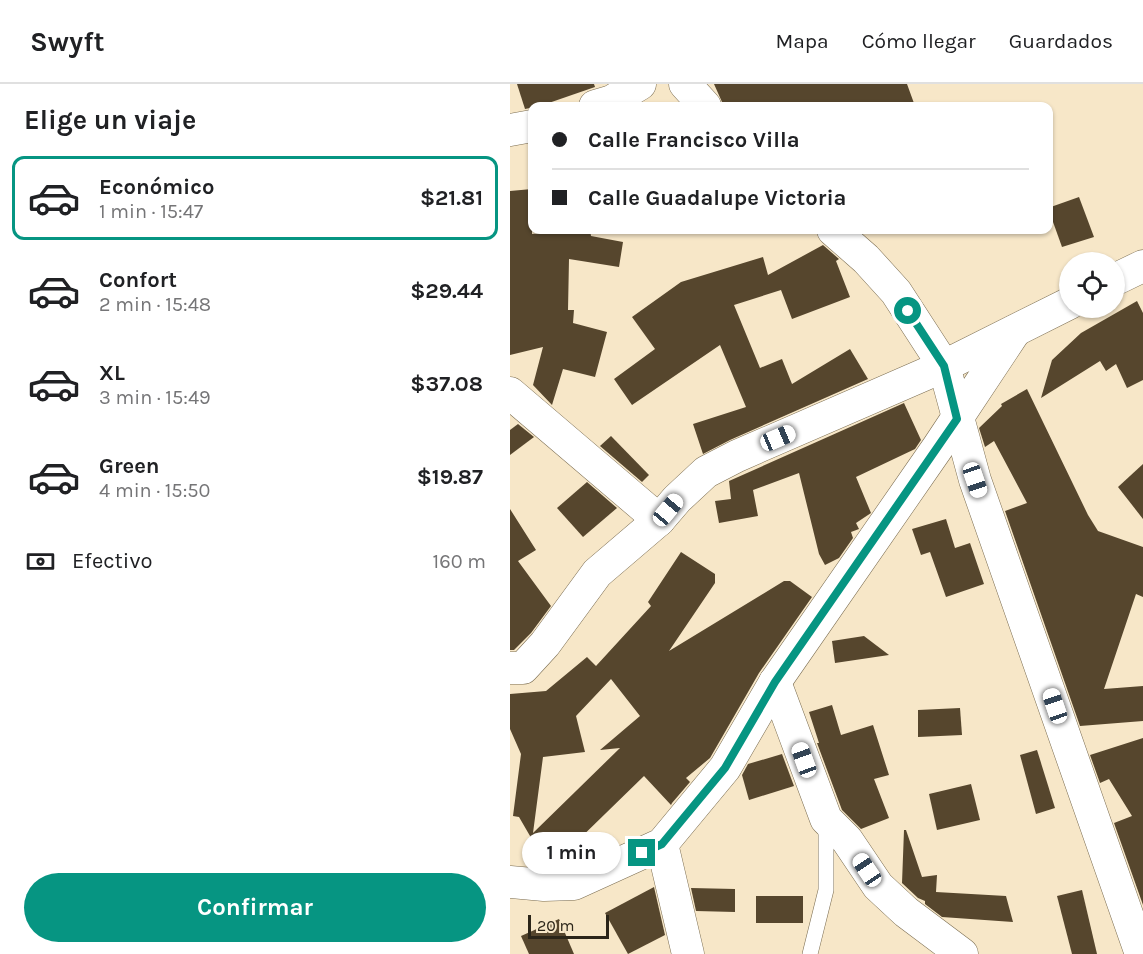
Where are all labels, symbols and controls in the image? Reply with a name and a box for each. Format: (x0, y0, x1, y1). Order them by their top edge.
text: Swyft (30, 25, 105, 58)
text: Mapa (775, 29, 829, 53)
text: Cómo llegar (862, 29, 976, 53)
text: Guardados (1009, 29, 1113, 53)
text: Elige un viaje (24, 104, 196, 136)
text: Calle Francisco Villa (588, 127, 800, 153)
icon: car (27, 171, 81, 225)
text: Económico (99, 174, 214, 200)
text: $21.81 (420, 185, 483, 211)
text: Calle Guadalupe Victoria (588, 185, 846, 211)
text: 1 min · 15:47 (99, 200, 203, 223)
map controls (1059, 252, 1125, 318)
button: locate (1059, 252, 1125, 318)
icon: car (27, 264, 81, 318)
text: Confort (99, 267, 177, 293)
text: $29.44 (410, 278, 483, 304)
text: 2 min · 15:48 (99, 293, 211, 316)
route start (894, 297, 921, 324)
icon: car (27, 357, 81, 411)
text: XL (99, 360, 125, 386)
text: $37.08 (410, 371, 483, 397)
text: 3 min · 15:49 (99, 386, 211, 409)
car (758, 423, 798, 453)
icon: car (27, 450, 81, 504)
text: Green (99, 453, 160, 479)
car (961, 460, 989, 500)
text: $19.87 (417, 464, 483, 490)
text: 4 min · 15:50 (99, 479, 210, 502)
car (650, 490, 686, 530)
icon: cash (24, 545, 57, 578)
text: Efectivo (72, 548, 152, 574)
text: 160 m (433, 550, 486, 573)
car (1041, 686, 1069, 726)
car (789, 740, 819, 780)
callout: 1 min (522, 832, 621, 874)
route end (628, 839, 655, 866)
text: 1 min (546, 841, 597, 864)
car (849, 850, 885, 890)
button: Confirmar (24, 873, 486, 942)
scale bar (528, 912, 609, 940)
text: 20 m (537, 916, 575, 935)

